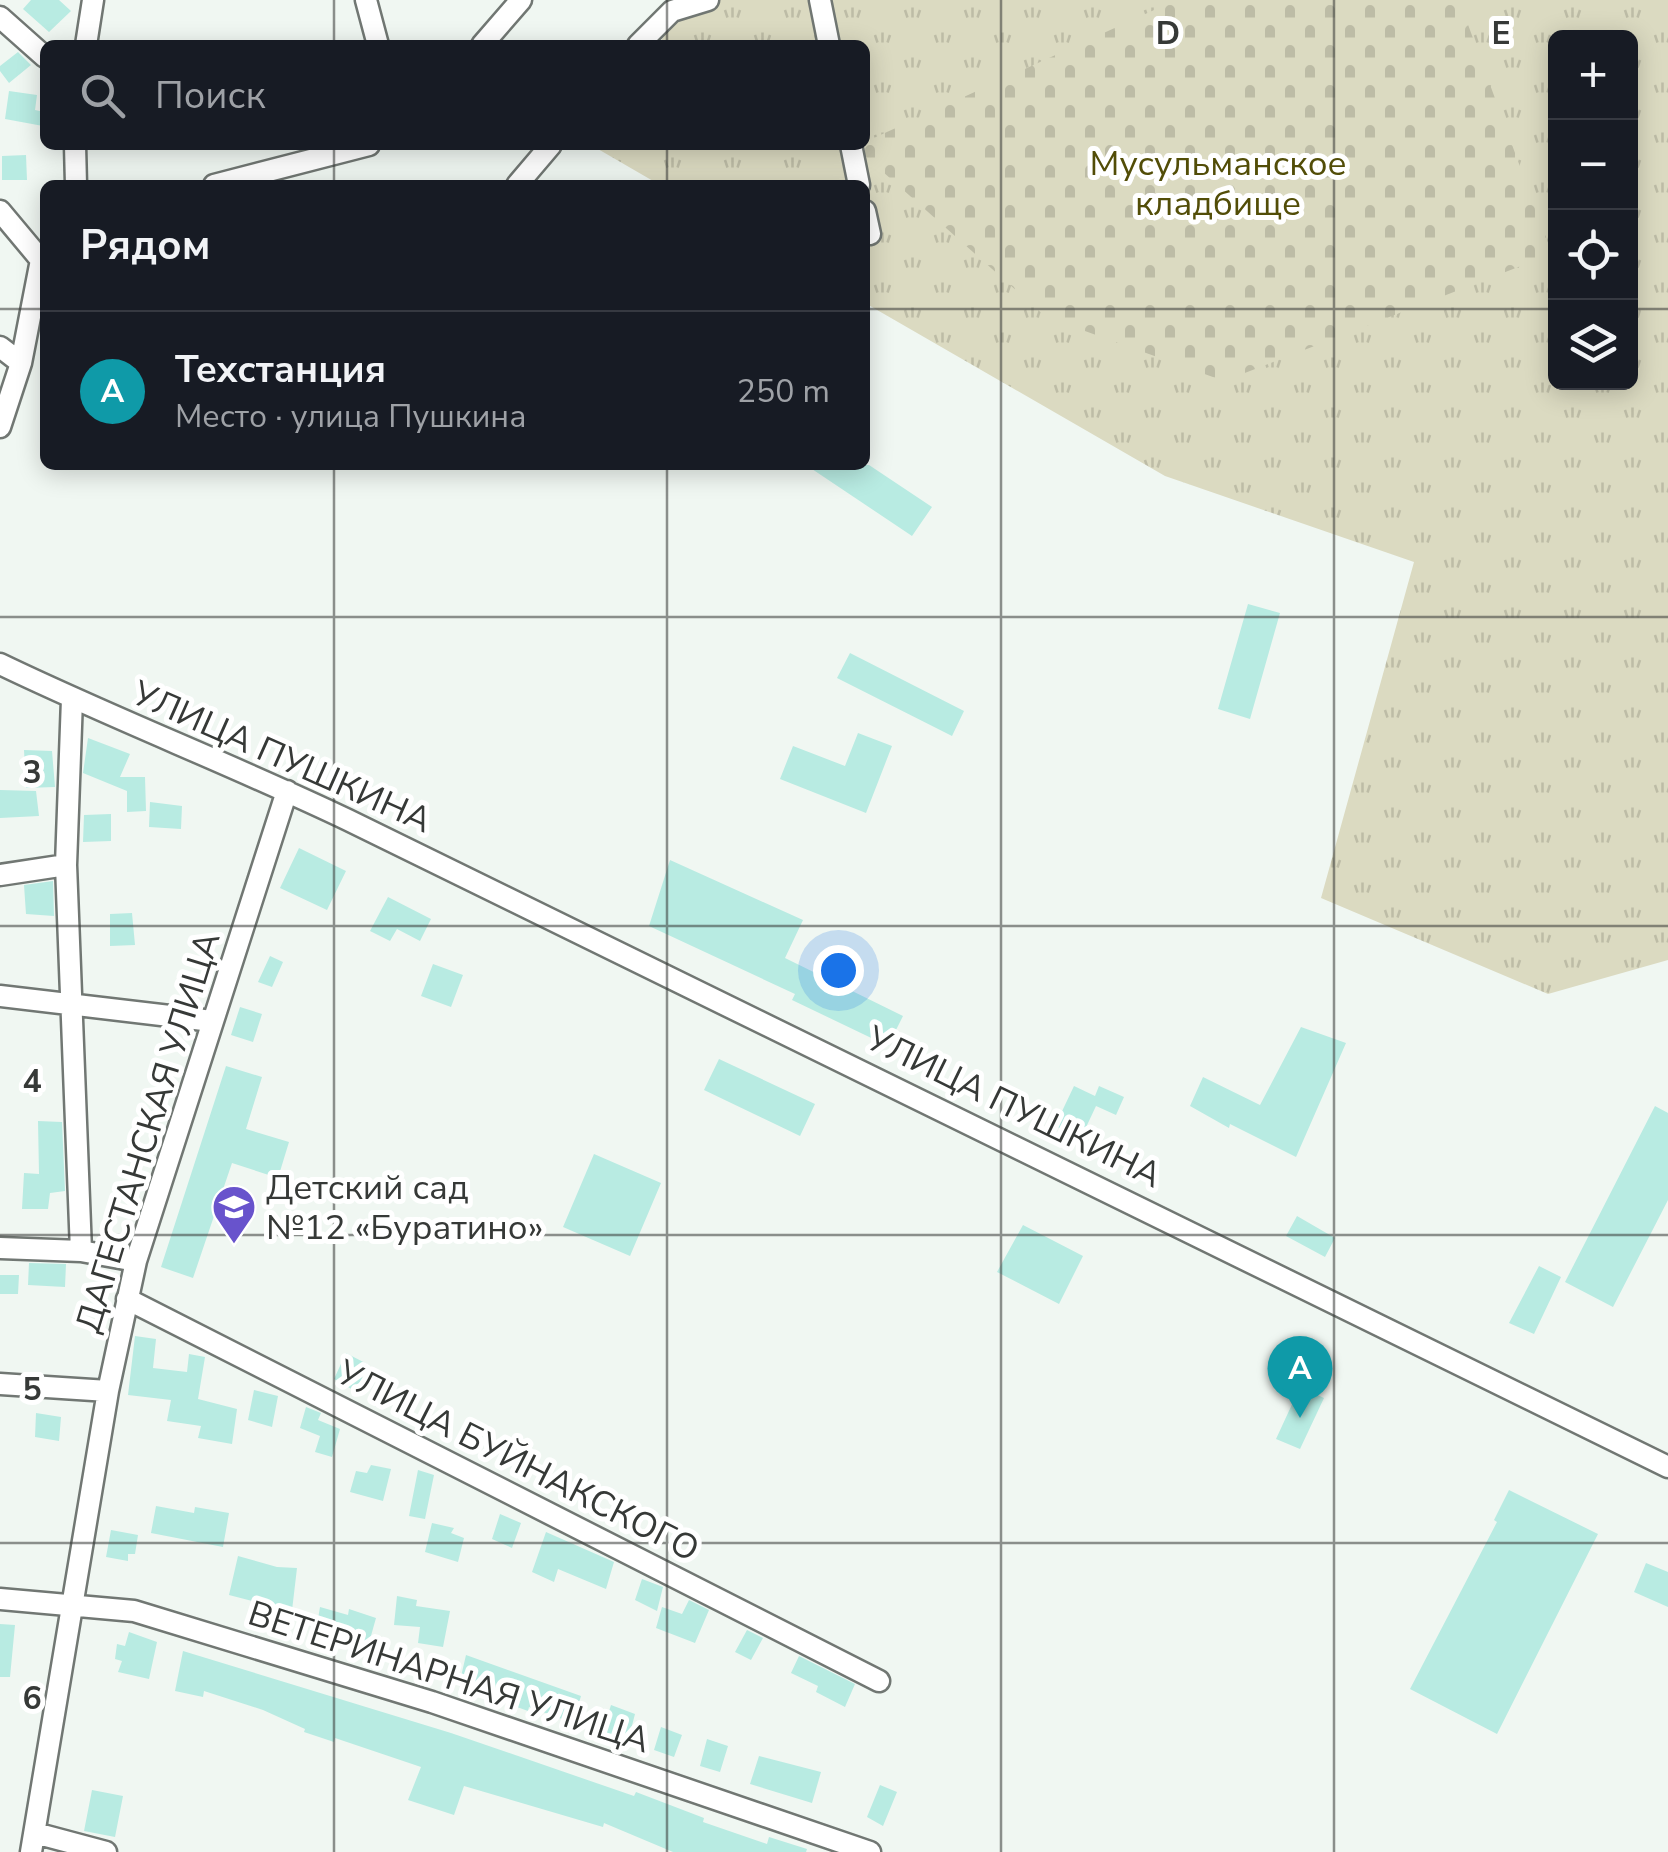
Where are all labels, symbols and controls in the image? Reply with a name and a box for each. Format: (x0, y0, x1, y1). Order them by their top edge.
text: D (1156, 12, 1180, 55)
text: E (1491, 12, 1511, 55)
map controls (1548, 30, 1638, 390)
button: + (1548, 30, 1638, 120)
search box (40, 40, 870, 150)
icon: search (75, 68, 130, 123)
text: Поиск (155, 70, 265, 121)
button: − (1548, 120, 1638, 210)
park label: Мусульманское кладбище (1090, 140, 1347, 227)
button: locate (1548, 210, 1638, 300)
text: Рядом (80, 217, 210, 274)
button: layers (1548, 300, 1638, 390)
text: Техстанция (175, 344, 386, 395)
text: A (101, 370, 124, 413)
text: 250 m (737, 370, 830, 413)
text: Место · улица Пушкина (175, 395, 526, 438)
street label: УЛИЦА ПУШКИНА (124, 669, 439, 844)
text: 3 (22, 751, 42, 794)
street label: ДАГЕСТАНСКАЯ УЛИЦА (65, 926, 231, 1338)
your location (813, 945, 864, 996)
street label: УЛИЦА ПУШКИНА (858, 1015, 1169, 1199)
text: 4 (22, 1060, 42, 1103)
place label: Детский сад №12 «Буратино» (266, 1164, 543, 1251)
school or university icon: Детский сад №12 «Буратино» (211, 1184, 257, 1245)
pin: A (1268, 1336, 1332, 1418)
street label: УЛИЦА БУЙНАКСКОГО (328, 1349, 707, 1573)
text: 5 (22, 1368, 42, 1411)
street label: ВЕТЕРИНАРНАЯ УЛИЦА (242, 1590, 656, 1764)
text: 6 (22, 1677, 42, 1720)

